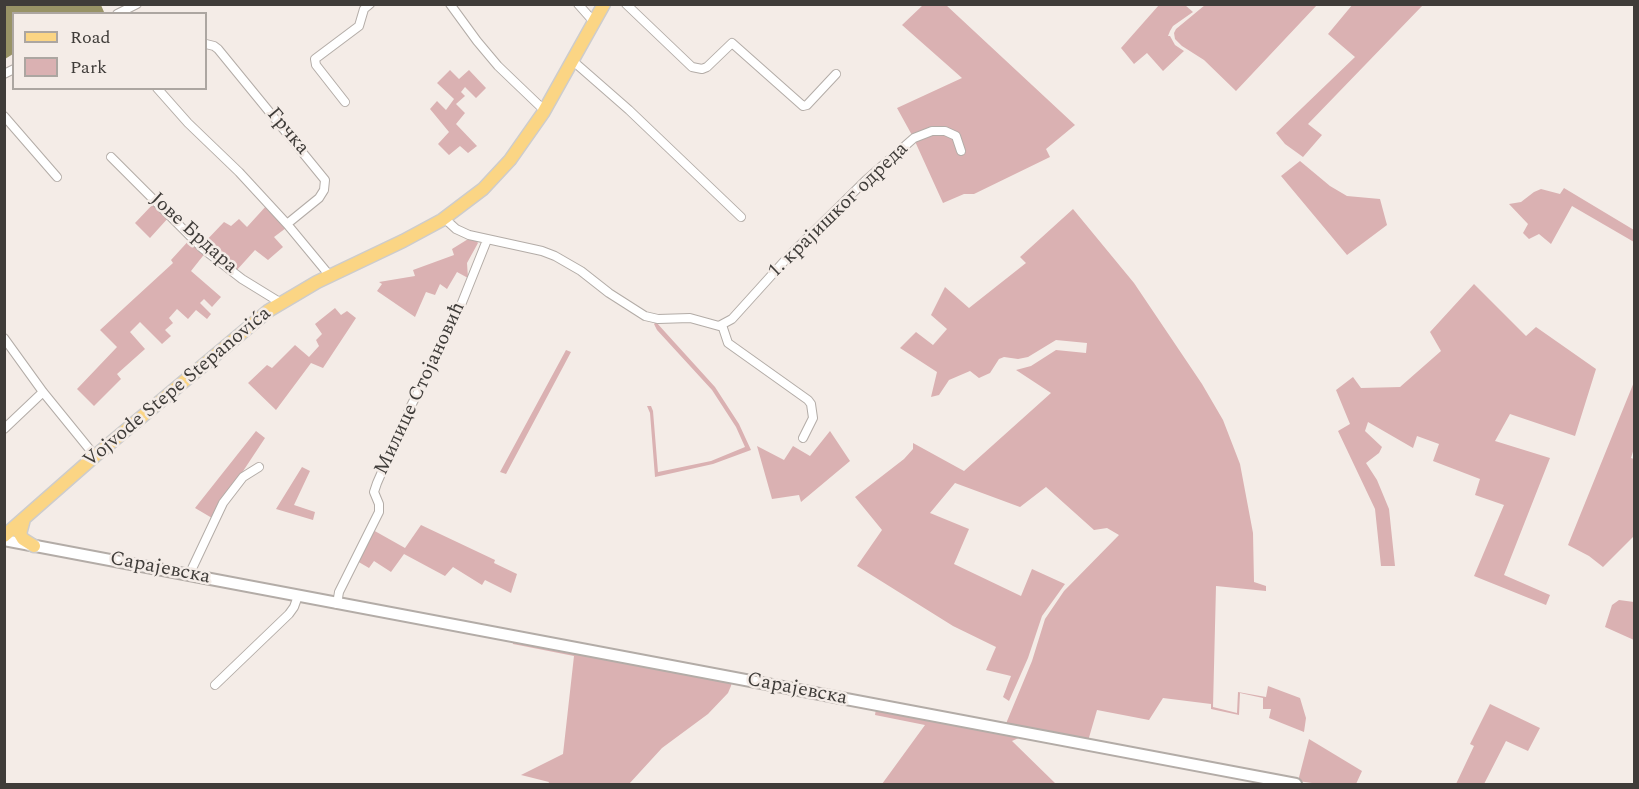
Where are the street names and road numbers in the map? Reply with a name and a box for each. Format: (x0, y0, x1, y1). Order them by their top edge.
street label: Грчка (260, 104, 314, 160)
street label: 1. крајишког одреда (764, 138, 914, 284)
street label: Јове Брдара (144, 189, 242, 279)
street label: Милице Стојановић (370, 299, 472, 479)
street label: Vojvode Stepe Stepanovića (79, 303, 277, 473)
street label: Сарајевска (108, 548, 212, 590)
street label: Сарајевска (745, 669, 849, 711)

